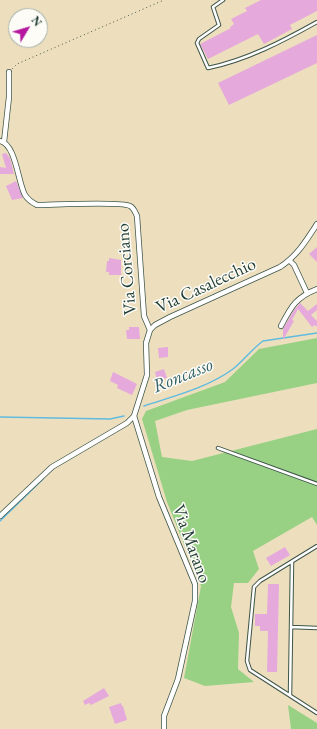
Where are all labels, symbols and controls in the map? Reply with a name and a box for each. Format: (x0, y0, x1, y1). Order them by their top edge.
north arrow (8, 8, 48, 48)
text: N (28, 13, 45, 29)
street label: Via Corciano (112, 222, 142, 316)
street label: Via Casalecchio (153, 253, 259, 319)
water label: Roncasso (149, 354, 217, 398)
street label: Via Marano (167, 502, 215, 586)

